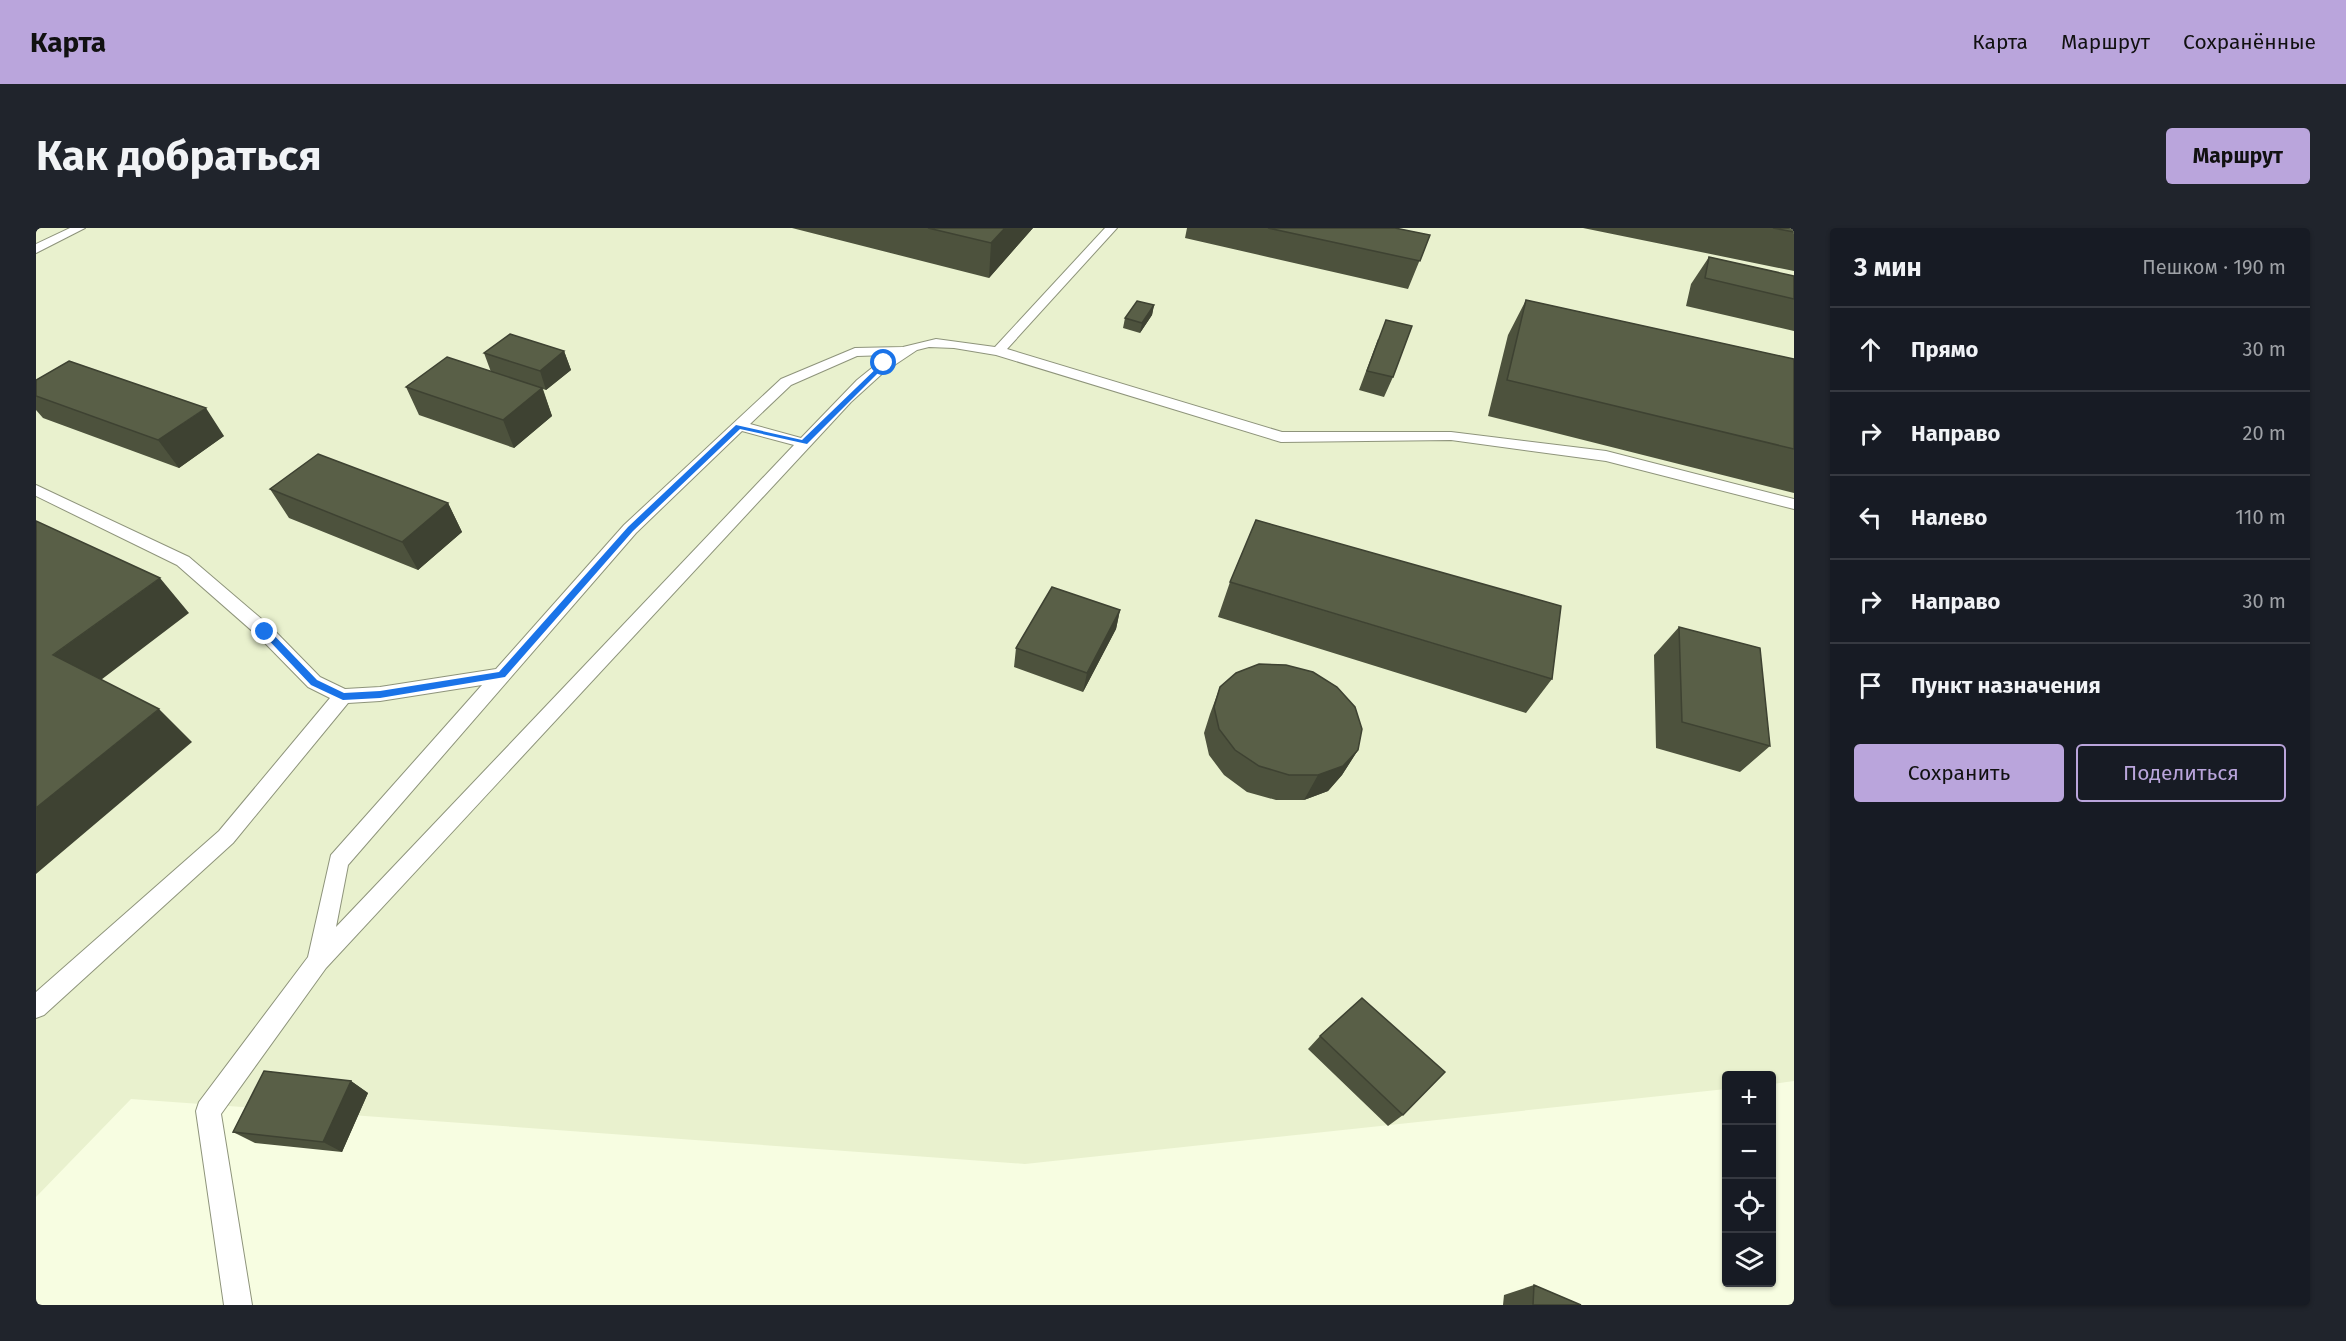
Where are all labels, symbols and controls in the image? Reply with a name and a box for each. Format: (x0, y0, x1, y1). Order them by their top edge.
text: Карта (30, 26, 106, 59)
text: Карта (1972, 29, 2028, 55)
text: Маршрут (2061, 29, 2150, 55)
text: Сохранённые (2183, 29, 2316, 55)
button: Маршрут (2166, 128, 2310, 184)
text: Как добраться (36, 131, 322, 181)
text: 3 мин (1854, 252, 1922, 283)
text: Пешком · 190 m (2142, 255, 2286, 279)
icon: ahead (1854, 333, 1887, 366)
text: Прямо (1911, 336, 1978, 363)
text: 30 m (2242, 337, 2286, 361)
route start (870, 349, 896, 375)
icon: right (1854, 417, 1887, 450)
text: Направо (1911, 420, 2000, 447)
text: 20 m (2243, 421, 2286, 445)
icon: left (1854, 501, 1887, 534)
text: Налево (1911, 504, 1987, 531)
text: 110 m (2235, 505, 2286, 529)
icon: right (1854, 585, 1887, 618)
text: Направо (1911, 588, 2000, 615)
text: 30 m (2242, 589, 2286, 613)
route end (251, 618, 277, 644)
icon: arrive (1854, 669, 1887, 702)
text: Пункт назначения (1911, 672, 2101, 699)
button: Сохранить (1854, 744, 2064, 802)
button: Поделиться (2076, 744, 2286, 802)
map controls (1722, 1071, 1776, 1287)
button: + (1722, 1071, 1776, 1125)
button: − (1722, 1125, 1776, 1179)
button: locate (1722, 1179, 1776, 1233)
button: layers (1722, 1233, 1776, 1287)

